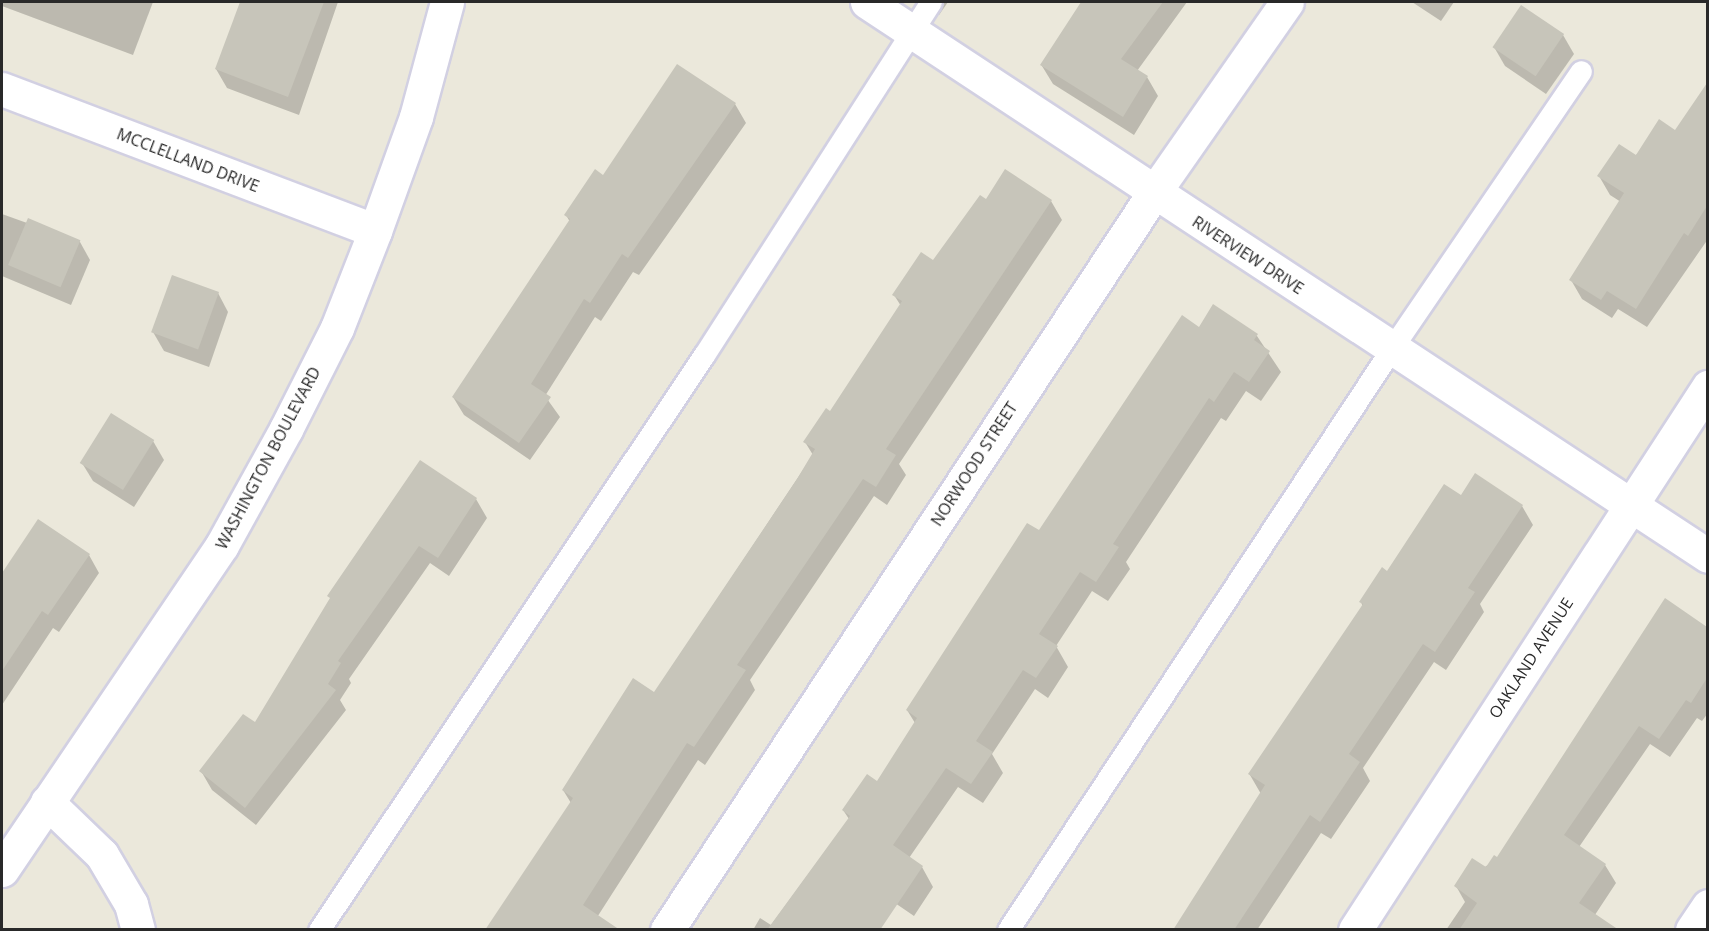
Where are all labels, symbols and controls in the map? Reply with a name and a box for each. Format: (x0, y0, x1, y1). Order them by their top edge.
street label: MCCLELLAND DRIVE (114, 124, 262, 196)
street label: RIVERVIEW DRIVE (1189, 212, 1307, 298)
street label: WASHINGTON BOULEVARD (212, 363, 324, 553)
street label: NORWOOD STREET (927, 398, 1021, 530)
street label: OAKLAND AVENUE (1485, 594, 1577, 722)

